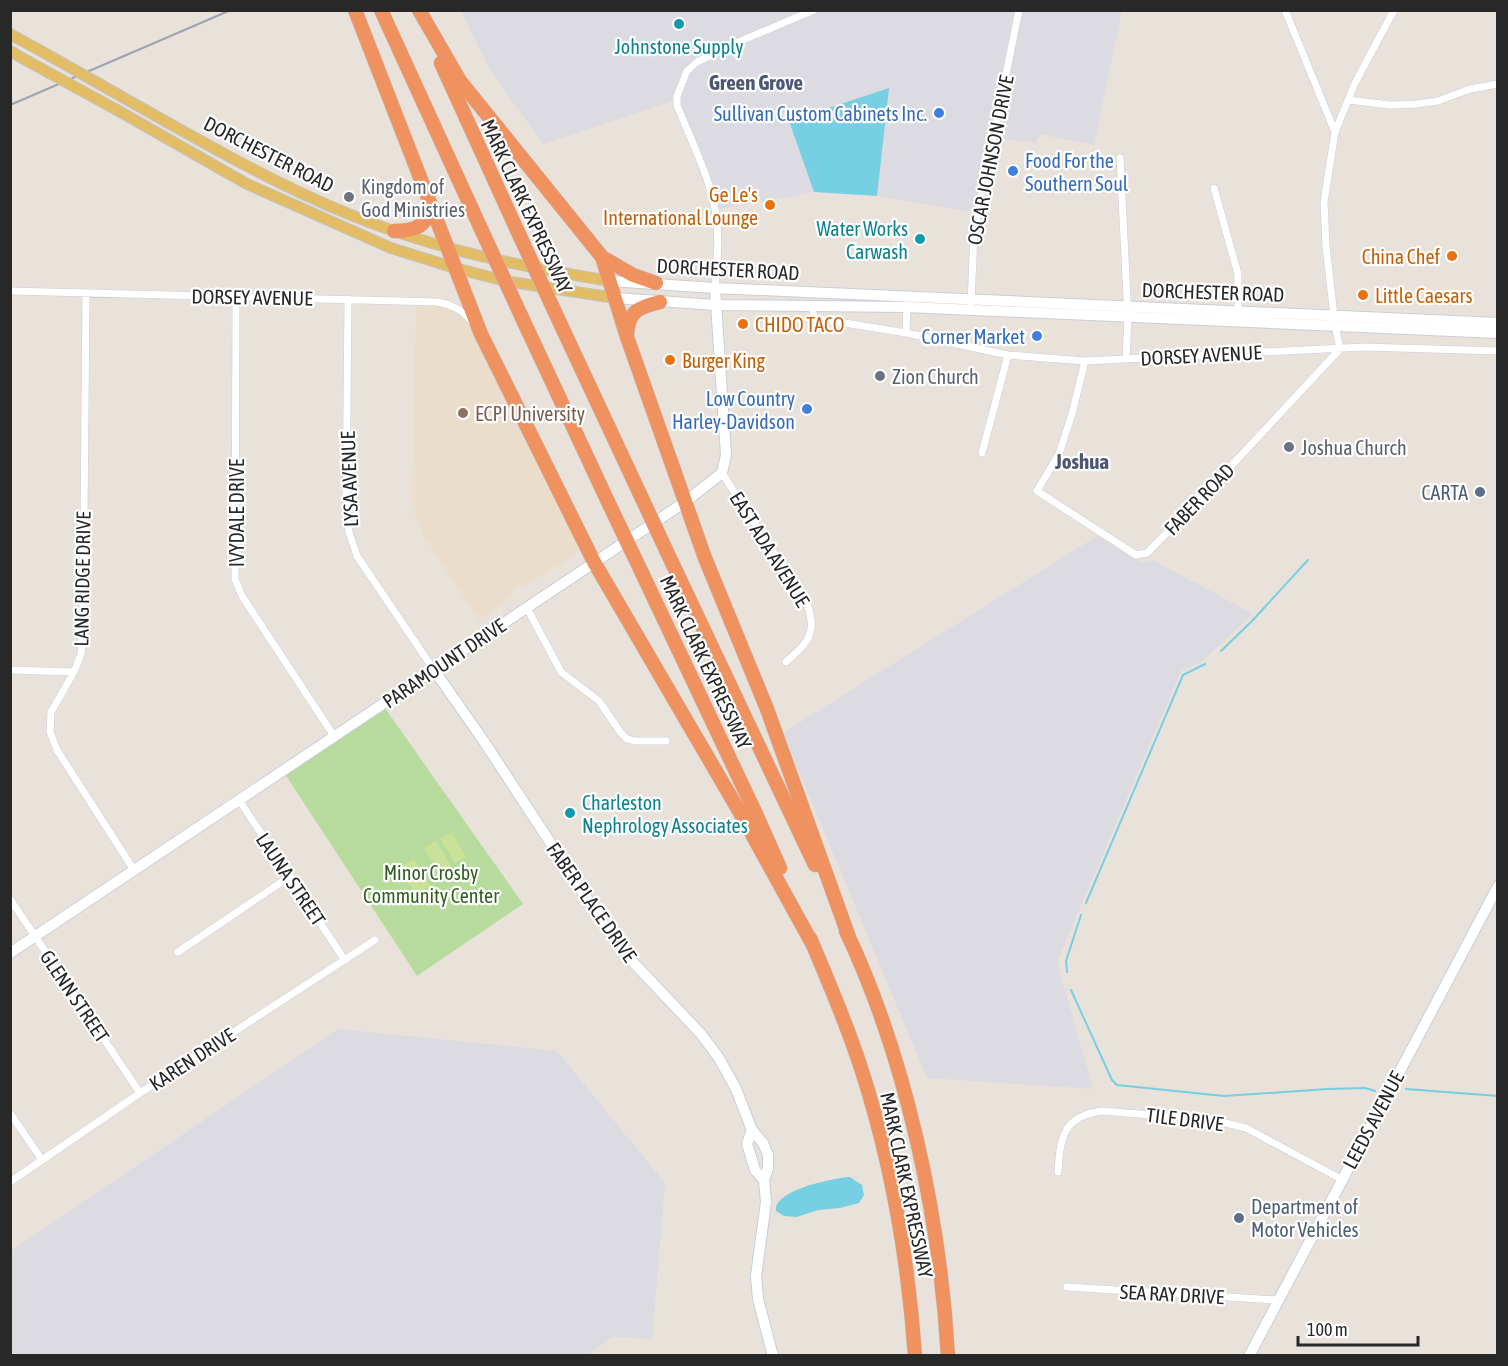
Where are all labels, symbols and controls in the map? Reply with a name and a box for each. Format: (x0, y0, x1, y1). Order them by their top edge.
marker: Johnstone Supply (672, 17, 686, 31)
place label: Johnstone Supply (614, 35, 744, 58)
district label: Green Grove (709, 70, 803, 94)
street label: OSCAR JOHNSON DRIVE (962, 73, 1018, 247)
place label: Sullivan Custom Cabinets Inc. (714, 102, 927, 125)
marker: Sullivan Custom Cabinets Inc. (932, 106, 946, 120)
street label: DORCHESTER ROAD (200, 111, 338, 197)
street label: MARK CLARK EXPRESSWAY (477, 115, 577, 297)
place label: Food For the Southern Soul (1025, 149, 1129, 195)
marker: Food For the Southern Soul (1006, 164, 1020, 178)
place label: Kingdom of God Ministries (361, 175, 465, 221)
place label: Ge Le's International Lounge (603, 183, 758, 229)
marker: Kingdom of God Ministries (342, 190, 356, 204)
marker: Ge Le's International Lounge (763, 198, 777, 212)
place label: Water Works Carwash (816, 217, 908, 263)
marker: Water Works Carwash (913, 232, 927, 246)
place label: China Chef (1362, 245, 1440, 268)
marker: China Chef (1445, 249, 1459, 263)
street label: DORCHESTER ROAD (656, 254, 800, 284)
street label: DORCHESTER ROAD (1141, 278, 1285, 306)
street label: DORSEY AVENUE (191, 284, 313, 310)
place label: Little Caesars (1375, 284, 1472, 307)
marker: Little Caesars (1356, 288, 1370, 302)
place label: CHIDO TACO (755, 313, 844, 336)
marker: CHIDO TACO (736, 317, 750, 331)
place label: Corner Market (921, 325, 1025, 348)
marker: Corner Market (1030, 329, 1044, 343)
street label: DORSEY AVENUE (1140, 340, 1263, 370)
place label: Burger King (682, 349, 765, 372)
marker: Burger King (663, 353, 677, 367)
place label: Zion Church (892, 365, 979, 388)
marker: Zion Church (873, 369, 887, 383)
place label: Low Country Harley-Davidson (672, 387, 795, 433)
place label: ECPI University (475, 402, 585, 425)
marker: Low Country Harley-Davidson (800, 402, 814, 416)
marker: ECPI University (456, 406, 470, 420)
street label: LYSA AVENUE (336, 430, 362, 527)
place label: Joshua Church (1301, 436, 1407, 459)
marker: Joshua Church (1282, 440, 1296, 454)
district label: Joshua (1054, 449, 1109, 473)
street label: IVYDALE DRIVE (225, 458, 248, 567)
street label: FABER ROAD (1159, 458, 1239, 540)
place label: CARTA (1421, 481, 1468, 504)
marker: CARTA (1473, 485, 1487, 499)
street label: EAST ADA AVENUE (725, 487, 815, 611)
street label: LANG RIDGE DRIVE (69, 511, 95, 647)
street label: MARK CLARK EXPRESSWAY (656, 571, 756, 753)
street label: PARAMOUNT DRIVE (378, 613, 510, 713)
place label: Charleston Nephrology Associates (582, 791, 748, 837)
marker: Charleston Nephrology Associates (563, 806, 577, 820)
street label: LAUNA STREET (252, 828, 330, 930)
street label: FABER PLACE DRIVE (542, 838, 642, 967)
park label: Minor Crosby Community Center (363, 861, 500, 907)
street label: GLENN STREET (36, 946, 114, 1047)
street label: KAREN DRIVE (145, 1023, 239, 1095)
street label: LEEDS AVENUE (1338, 1067, 1408, 1173)
street label: MARK CLARK EXPRESSWAY (876, 1090, 938, 1280)
street label: TILE DRIVE (1145, 1103, 1225, 1135)
place label: Department of Motor Vehicles (1251, 1195, 1359, 1241)
marker: Department of Motor Vehicles (1232, 1211, 1246, 1225)
street label: SEA RAY DRIVE (1119, 1280, 1225, 1308)
scale bar (1298, 1309, 1418, 1347)
text: 100 m (1307, 1319, 1348, 1340)

